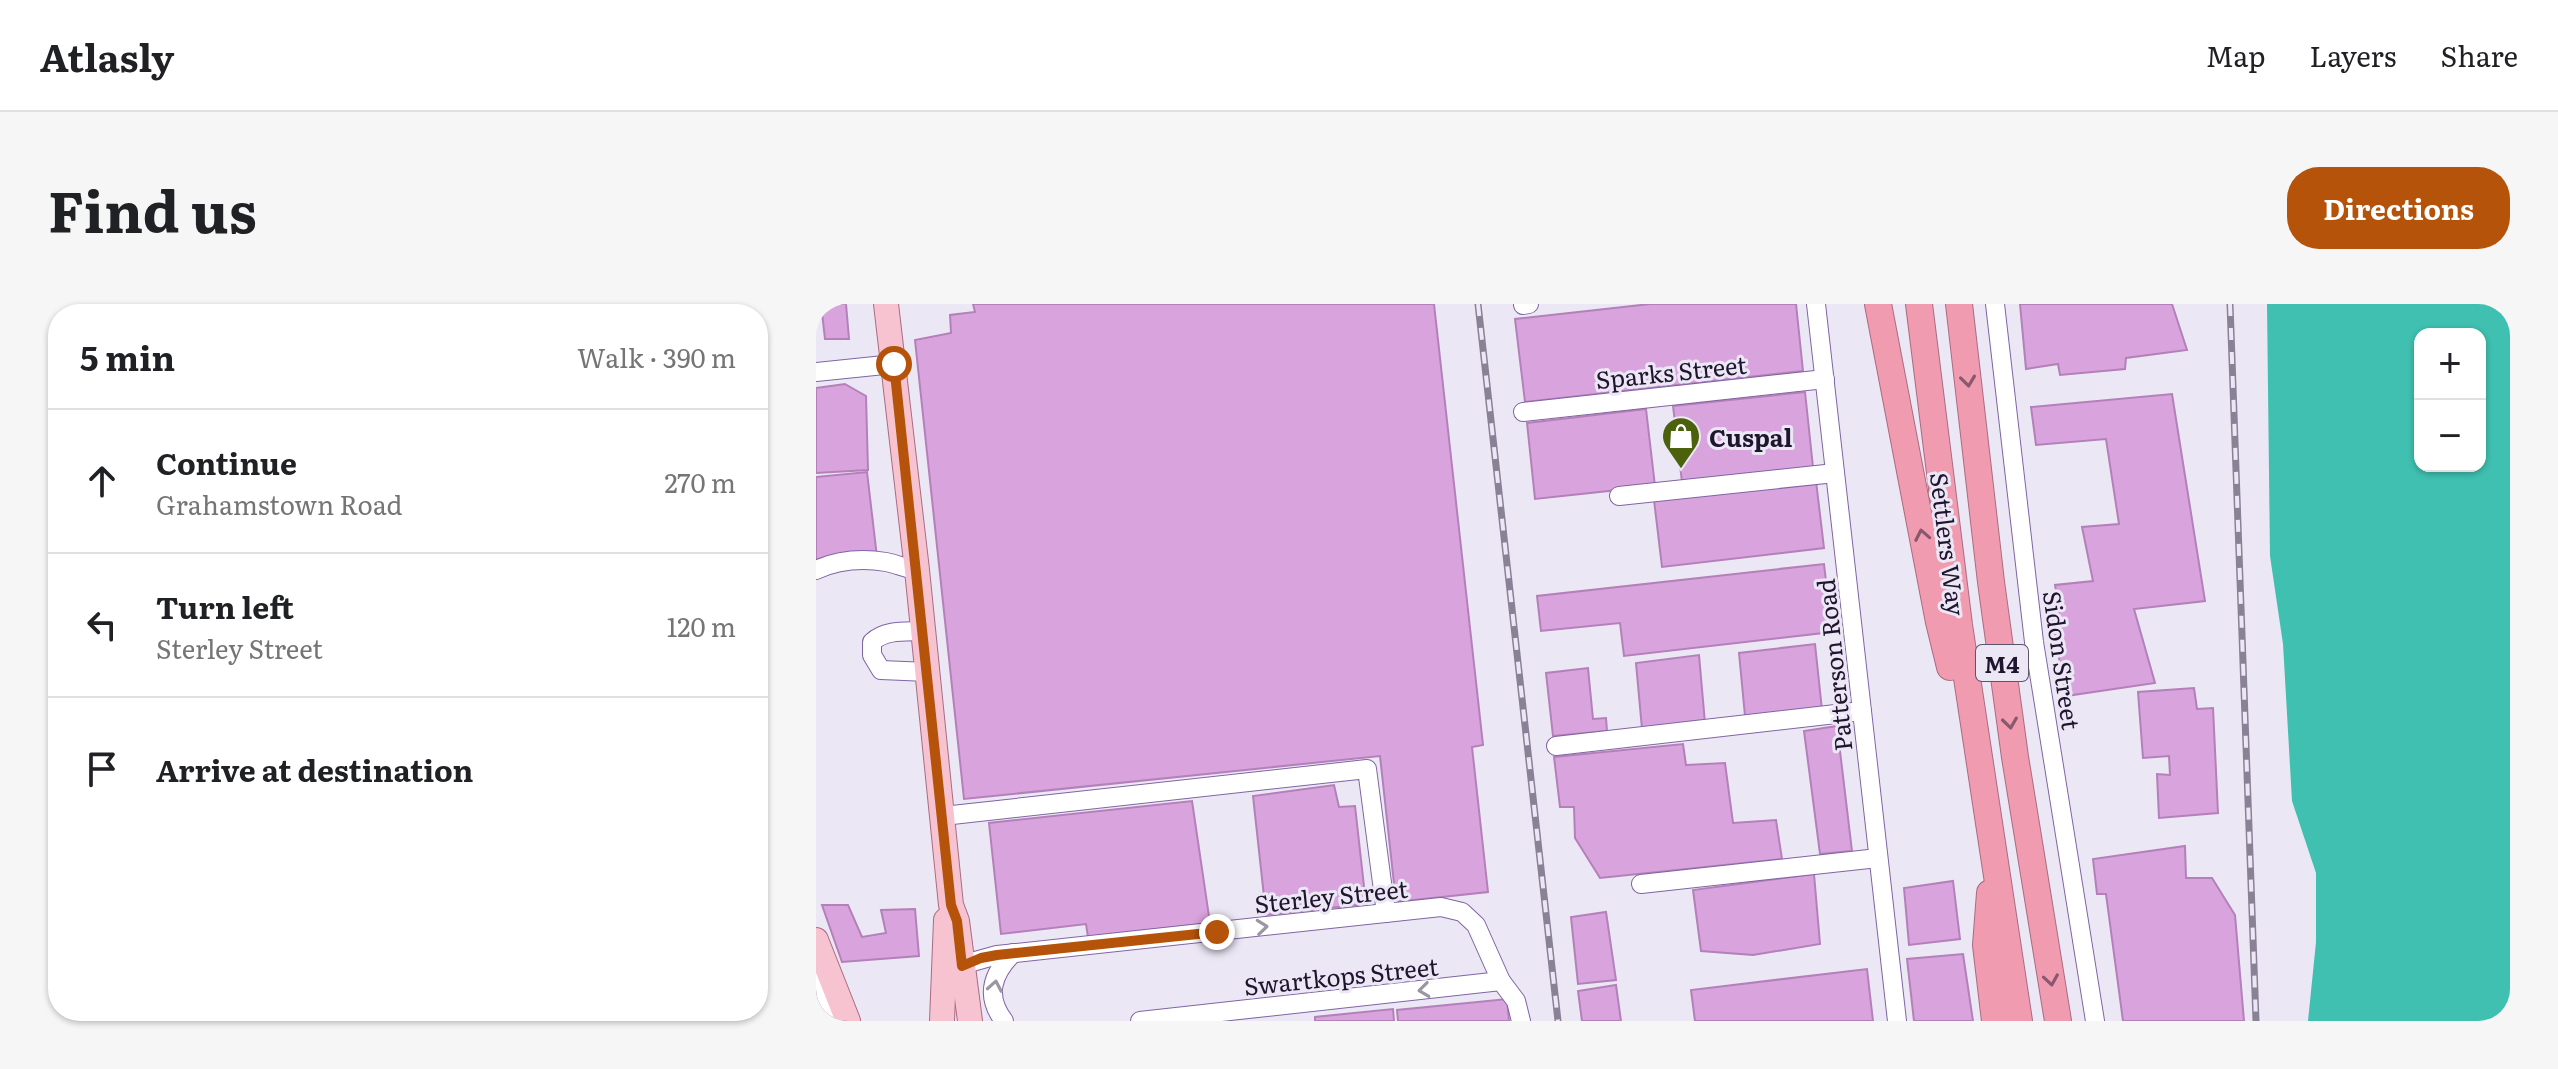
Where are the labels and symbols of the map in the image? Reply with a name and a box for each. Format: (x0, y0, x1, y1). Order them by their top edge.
route start (876, 346, 912, 382)
street label: Sparks Street (1594, 346, 1749, 396)
one-way arrow (1959, 375, 1976, 388)
shop icon: Cuspal (1660, 415, 1702, 470)
place label: Cuspal (1709, 419, 1793, 454)
street label: Settlers Way (1923, 470, 1975, 618)
one-way arrow (1914, 529, 1931, 543)
street label: Patterson Road (1807, 577, 1859, 753)
street label: Sidon Street (2036, 588, 2090, 732)
road number: M4 (1976, 645, 2028, 681)
one-way arrow (2001, 716, 2018, 730)
street label: Sterley Street (1253, 870, 1410, 920)
route end (1199, 914, 1235, 950)
one-way arrow (1256, 918, 1269, 935)
street label: Swartkops Street (1242, 947, 1440, 1003)
one-way arrow (2042, 973, 2059, 986)
one-way arrow (985, 979, 1002, 992)
one-way arrow (1417, 981, 1431, 998)

